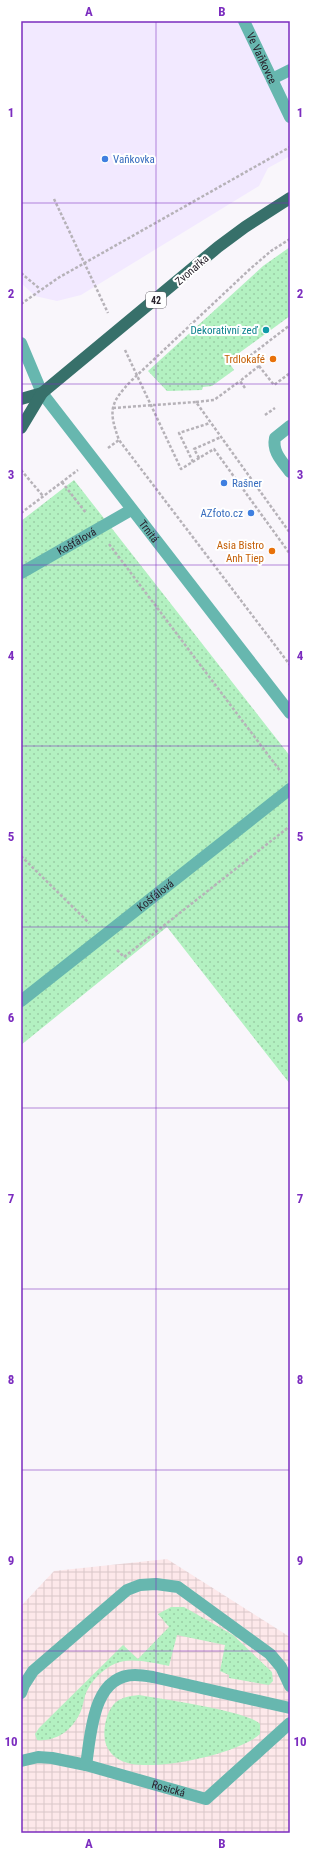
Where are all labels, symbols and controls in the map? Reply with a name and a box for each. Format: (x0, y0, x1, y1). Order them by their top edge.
text: A (85, 4, 93, 19)
text: B (218, 4, 226, 19)
street label: Ve Vaňkovce (244, 30, 280, 86)
text: 1 (8, 105, 14, 120)
text: 1 (297, 105, 303, 120)
place label: Vaňkovka (113, 153, 155, 166)
marker: Vaňkovka (100, 154, 110, 164)
street label: Zvonařka (173, 252, 211, 288)
text: 2 (8, 286, 15, 301)
text: 2 (297, 286, 304, 301)
road number: 42 (146, 292, 166, 308)
place label: Dekorativní zeď (191, 324, 259, 337)
marker: Dekorativní zeď (261, 325, 271, 335)
place label: Trdlokafé (224, 353, 265, 366)
marker: Trdlokafé (268, 354, 278, 364)
text: 3 (8, 467, 14, 482)
text: 3 (297, 467, 303, 482)
place label: Rašner (232, 477, 263, 490)
marker: Rašner (219, 478, 229, 488)
place label: AZfoto.cz (200, 507, 243, 520)
marker: AZfoto.cz (246, 508, 256, 518)
street label: Trnitá (136, 517, 162, 545)
street label: Košťálová (55, 525, 98, 558)
place label: Asia Bistro Anh Tiep (217, 539, 264, 565)
marker: Asia Bistro Anh Tiep (267, 546, 277, 556)
text: 4 (8, 648, 15, 663)
text: 4 (297, 648, 304, 663)
text: 5 (8, 829, 15, 844)
text: 5 (297, 829, 304, 844)
street label: Košťálová (134, 877, 176, 914)
text: 6 (8, 1010, 15, 1025)
text: 6 (297, 1010, 304, 1025)
text: 7 (8, 1191, 15, 1206)
text: 7 (297, 1191, 304, 1206)
text: 8 (8, 1372, 14, 1387)
text: 8 (297, 1372, 303, 1387)
text: 9 (8, 1553, 14, 1568)
text: 9 (297, 1553, 303, 1568)
text: 10 (4, 1734, 18, 1749)
text: 10 (293, 1734, 307, 1749)
street label: Rosická (150, 1777, 187, 1799)
text: A (85, 1836, 93, 1851)
text: B (218, 1836, 226, 1851)

